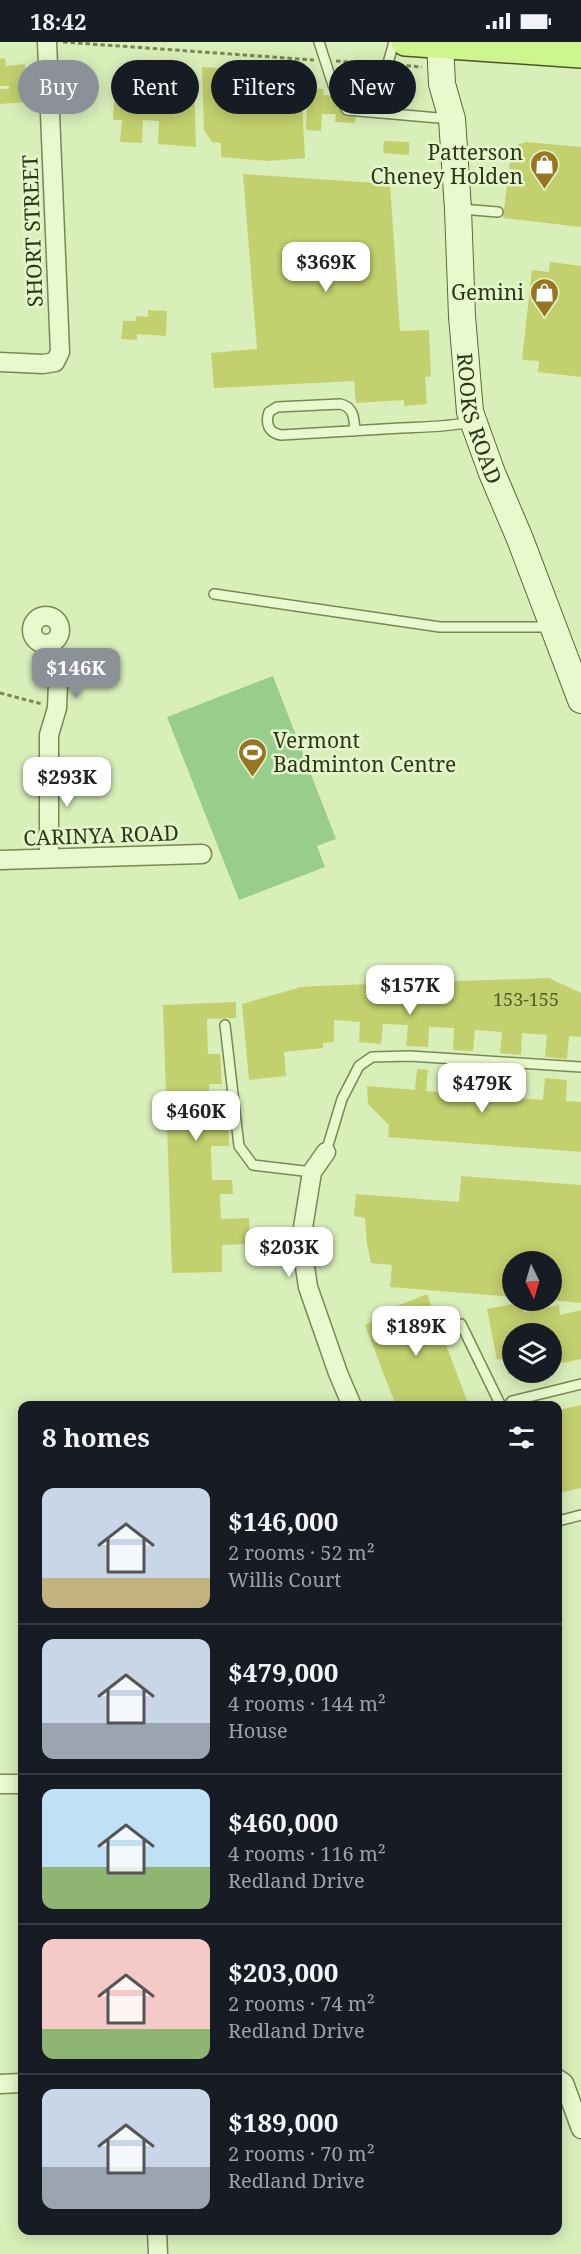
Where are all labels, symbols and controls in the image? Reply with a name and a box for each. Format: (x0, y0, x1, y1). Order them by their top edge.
text: 18:42 (30, 6, 86, 36)
chip: Buy (18, 60, 99, 114)
chip: Rent (111, 60, 199, 114)
chip: Filters (211, 60, 317, 114)
chip: New (329, 60, 416, 114)
place label: Patterson Cheney Holden (370, 138, 523, 190)
shop icon: Patterson Cheney Holden (528, 148, 560, 190)
street label: SHORT STREET (15, 154, 49, 307)
pin: $369K (284, 242, 368, 293)
text: $369K (296, 248, 356, 275)
shop icon: Gemini (529, 276, 561, 318)
place label: Gemini (451, 278, 524, 306)
street label: ROOKS ROAD (451, 352, 509, 488)
pin: $146K (34, 648, 118, 699)
text: $146K (46, 654, 106, 681)
place label: Vermont Badminton Centre (273, 726, 456, 778)
sports icon: Vermont Badminton Centre (236, 736, 268, 778)
pin: $293K (25, 757, 109, 808)
text: $293K (37, 763, 97, 790)
street label: CARINYA ROAD (23, 818, 179, 852)
pin: $157K (368, 965, 452, 1016)
text: $157K (380, 971, 440, 998)
house number: 153-155 (493, 987, 559, 1011)
pin: $479K (440, 1063, 524, 1114)
text: $479K (452, 1069, 512, 1096)
pin: $460K (154, 1091, 238, 1142)
text: $460K (166, 1097, 226, 1124)
pin: $203K (247, 1227, 331, 1278)
text: $203K (259, 1233, 319, 1260)
north arrow (502, 1251, 562, 1311)
map controls (502, 1251, 562, 1383)
pin: $189K (374, 1306, 458, 1357)
text: $189K (386, 1312, 446, 1339)
button: layers (502, 1323, 562, 1383)
text: 8 homes (42, 1419, 150, 1455)
icon: filters (505, 1421, 538, 1454)
text: $146,000 (228, 1503, 338, 1539)
icon: home (90, 1512, 162, 1584)
text: 2 rooms · 52 m² (228, 1539, 375, 1566)
text: Willis Court (228, 1566, 341, 1593)
text: $479,000 (228, 1654, 338, 1690)
icon: home (90, 1663, 162, 1735)
text: 4 rooms · 144 m² (228, 1690, 386, 1717)
text: House (228, 1717, 288, 1744)
text: $460,000 (228, 1804, 338, 1840)
icon: home (90, 1813, 162, 1885)
text: 4 rooms · 116 m² (228, 1840, 386, 1867)
text: Redland Drive (228, 1867, 365, 1894)
text: $203,000 (228, 1954, 338, 1990)
icon: home (90, 1963, 162, 2035)
text: 2 rooms · 74 m² (228, 1990, 375, 2017)
text: Redland Drive (228, 2017, 365, 2044)
text: $189,000 (228, 2104, 338, 2140)
icon: home (90, 2113, 162, 2185)
text: 2 rooms · 70 m² (228, 2140, 375, 2167)
text: Redland Drive (228, 2167, 365, 2194)

